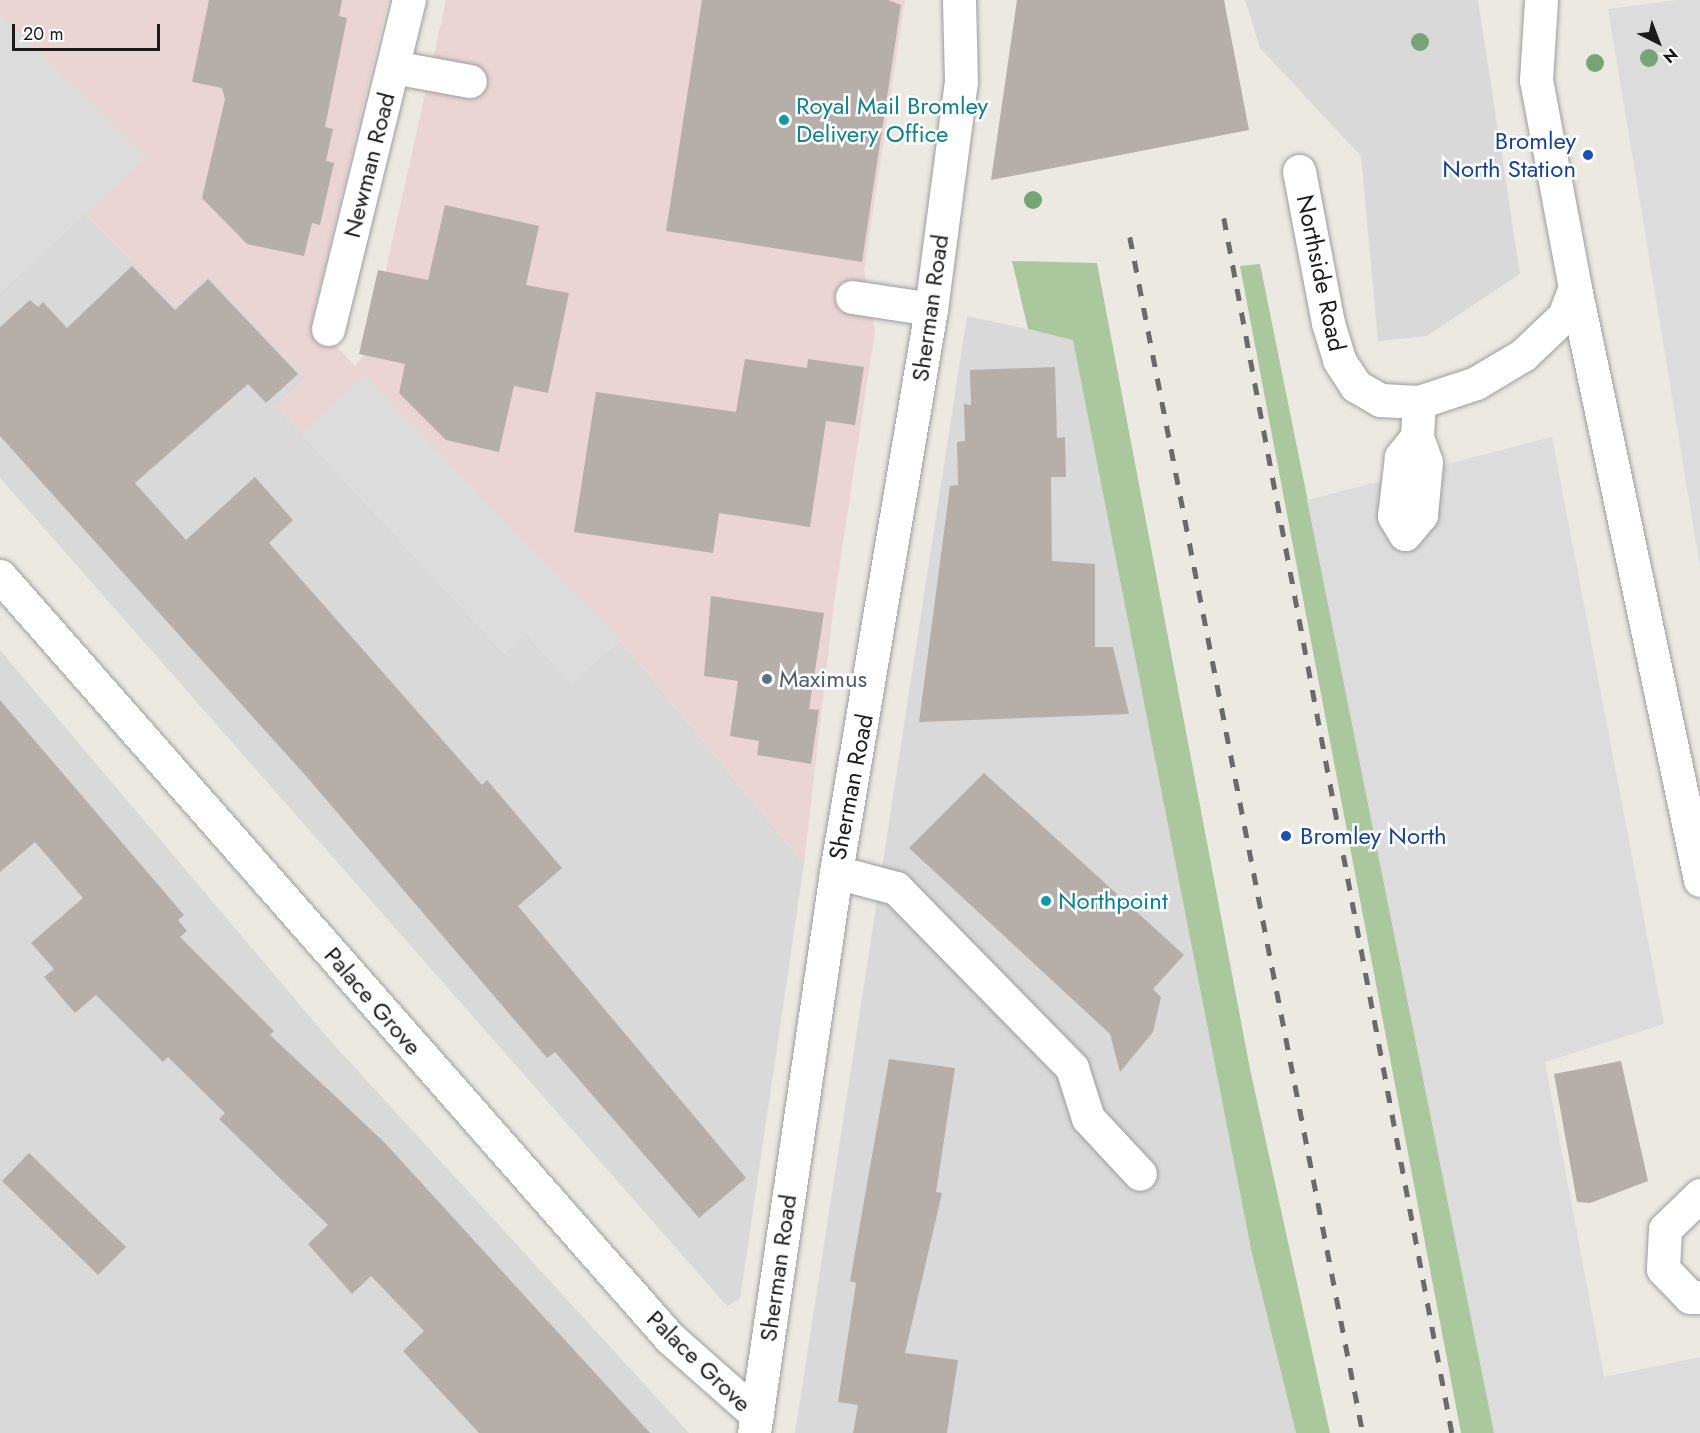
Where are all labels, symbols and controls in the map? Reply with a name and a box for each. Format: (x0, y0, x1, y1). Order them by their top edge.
scale bar (15, 12, 164, 50)
north arrow (1628, 12, 1688, 72)
text: 20 m (23, 21, 63, 47)
text: N (1658, 43, 1683, 69)
street label: Newman Road (337, 89, 401, 241)
place label: Royal Mail Bromley Delivery Office (796, 92, 988, 148)
marker: Royal Mail Bromley Delivery Office (777, 113, 791, 127)
place label: Bromley North Station (1442, 127, 1576, 183)
marker: Bromley North Station (1581, 148, 1595, 162)
street label: Northside Road (1290, 192, 1352, 354)
street label: Sherman Road (905, 233, 955, 383)
place label: Maximus (779, 665, 867, 693)
marker: Maximus (760, 672, 774, 686)
street label: Sherman Road (823, 712, 879, 862)
place label: Bromley North (1300, 822, 1447, 850)
marker: Bromley North (1277, 827, 1295, 845)
place label: Northpoint (1058, 887, 1168, 915)
marker: Northpoint (1039, 894, 1053, 908)
street label: Palace Grove (318, 941, 428, 1061)
street label: Sherman Road (753, 1193, 803, 1343)
street label: Palace Grove (641, 1304, 757, 1418)

